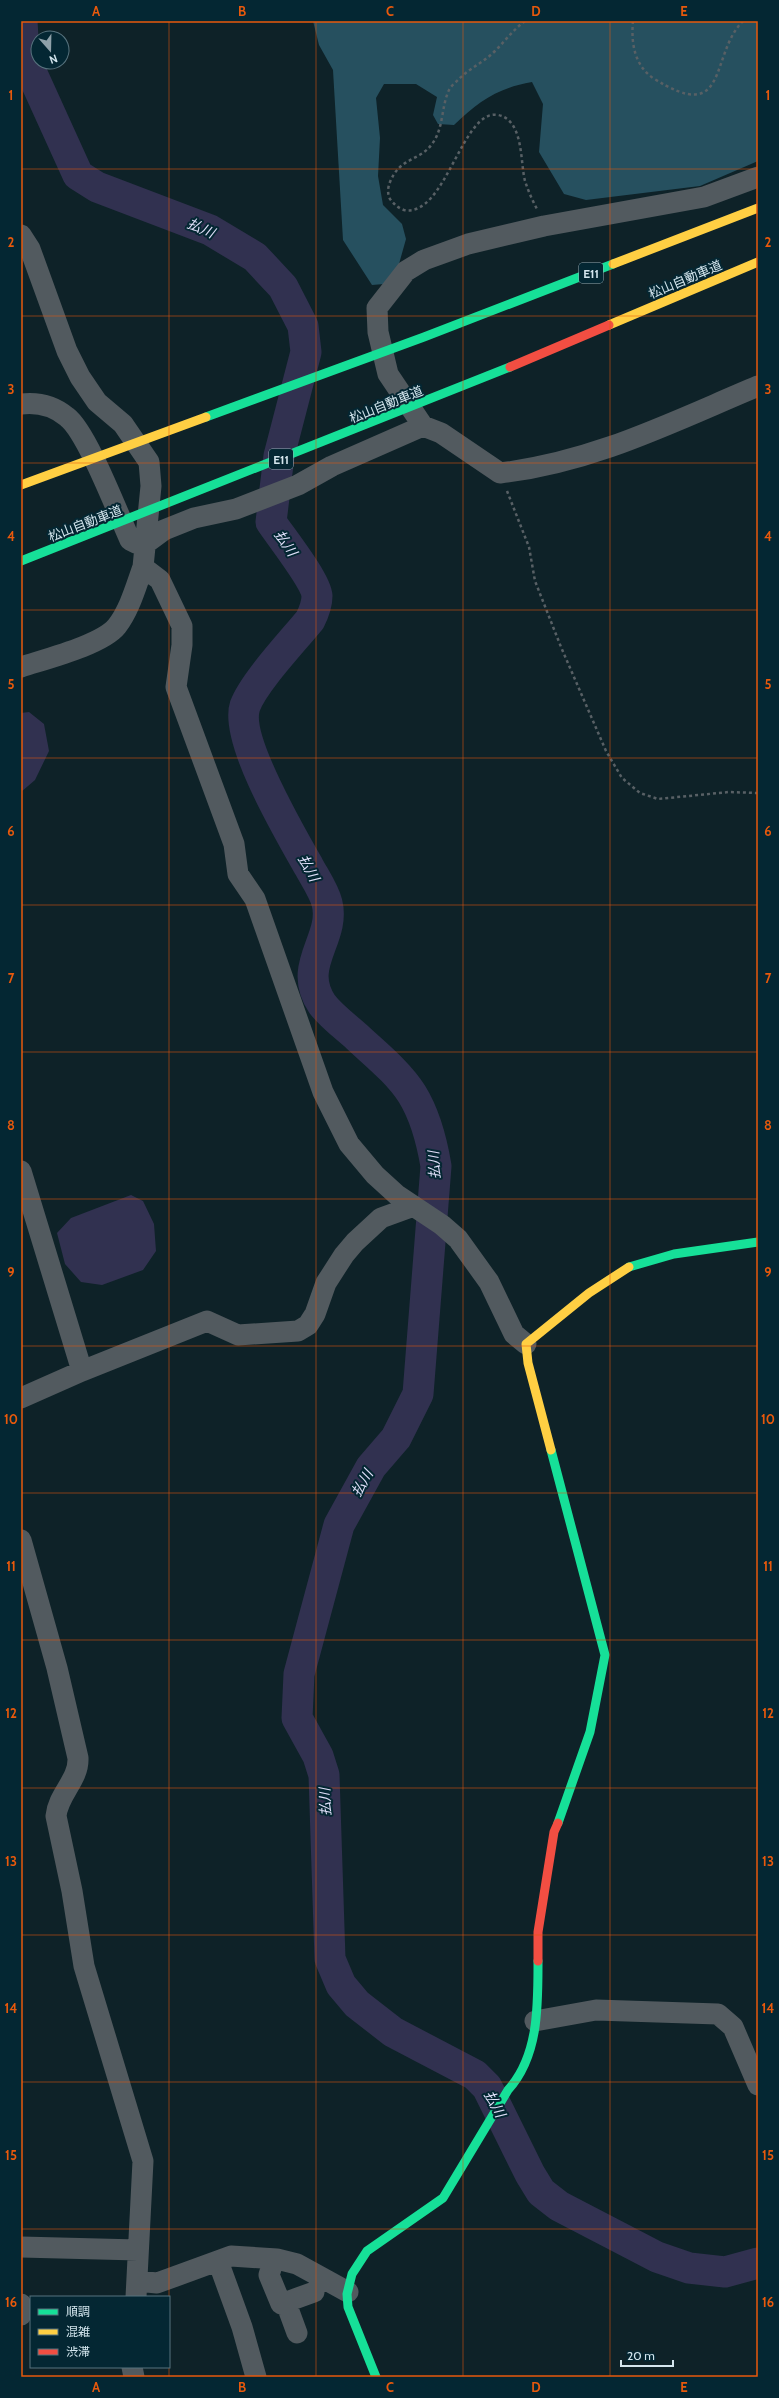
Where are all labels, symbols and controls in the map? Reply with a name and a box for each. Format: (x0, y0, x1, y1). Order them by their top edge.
text: A (92, 3, 101, 19)
text: B (238, 3, 246, 19)
text: C (386, 3, 394, 19)
text: D (531, 3, 541, 19)
text: E (680, 3, 688, 19)
north arrow (30, 30, 70, 70)
text: N (47, 51, 59, 67)
text: 1 (9, 87, 13, 103)
text: 1 (766, 87, 770, 103)
water label: 払川 (185, 214, 219, 243)
text: 2 (8, 234, 15, 250)
text: 2 (765, 234, 772, 250)
street label: 松山自動車道 (646, 256, 724, 302)
road number: E11 (579, 263, 603, 283)
text: 3 (7, 381, 15, 397)
text: 3 (764, 381, 772, 397)
street label: 松山自動車道 (347, 382, 425, 426)
road number: E11 (269, 449, 293, 469)
street label: 松山自動車道 (46, 502, 124, 544)
water label: 払川 (271, 526, 302, 561)
text: 4 (7, 528, 15, 544)
text: 4 (764, 528, 772, 544)
text: 5 (8, 676, 15, 692)
text: 5 (765, 676, 772, 692)
text: 6 (7, 823, 15, 839)
text: 6 (764, 823, 772, 839)
water label: 払川 (294, 851, 324, 886)
text: 7 (8, 970, 15, 986)
text: 7 (765, 970, 772, 986)
text: 8 (7, 1117, 15, 1133)
text: 8 (764, 1117, 772, 1133)
water label: 払川 (424, 1149, 444, 1179)
text: 9 (7, 1264, 15, 1280)
text: 9 (764, 1264, 772, 1280)
text: 10 (4, 1411, 18, 1427)
text: 10 (761, 1411, 775, 1427)
water label: 払川 (347, 1465, 378, 1500)
text: 11 (6, 1558, 16, 1574)
text: 11 (763, 1558, 773, 1574)
text: 12 (5, 1705, 17, 1721)
text: 12 (762, 1705, 774, 1721)
water label: 払川 (315, 1786, 334, 1816)
text: 13 (5, 1853, 17, 1869)
text: 13 (762, 1853, 774, 1869)
text: 14 (5, 2000, 17, 2016)
text: 14 (762, 2000, 774, 2016)
water label: 払川 (480, 2087, 510, 2122)
text: 15 (5, 2147, 17, 2163)
text: 15 (762, 2147, 774, 2163)
text: 16 (5, 2294, 17, 2310)
text: 16 (762, 2294, 774, 2310)
legend (30, 2296, 170, 2368)
text: 順調 (66, 2304, 90, 2319)
text: 混雑 (66, 2324, 90, 2339)
scale bar (621, 2342, 673, 2368)
text: 渋滞 (66, 2344, 90, 2359)
text: 20 m (627, 2348, 655, 2363)
text: A (92, 2379, 101, 2395)
text: B (238, 2379, 246, 2395)
text: C (386, 2379, 394, 2395)
text: D (531, 2379, 541, 2395)
text: E (680, 2379, 688, 2395)

